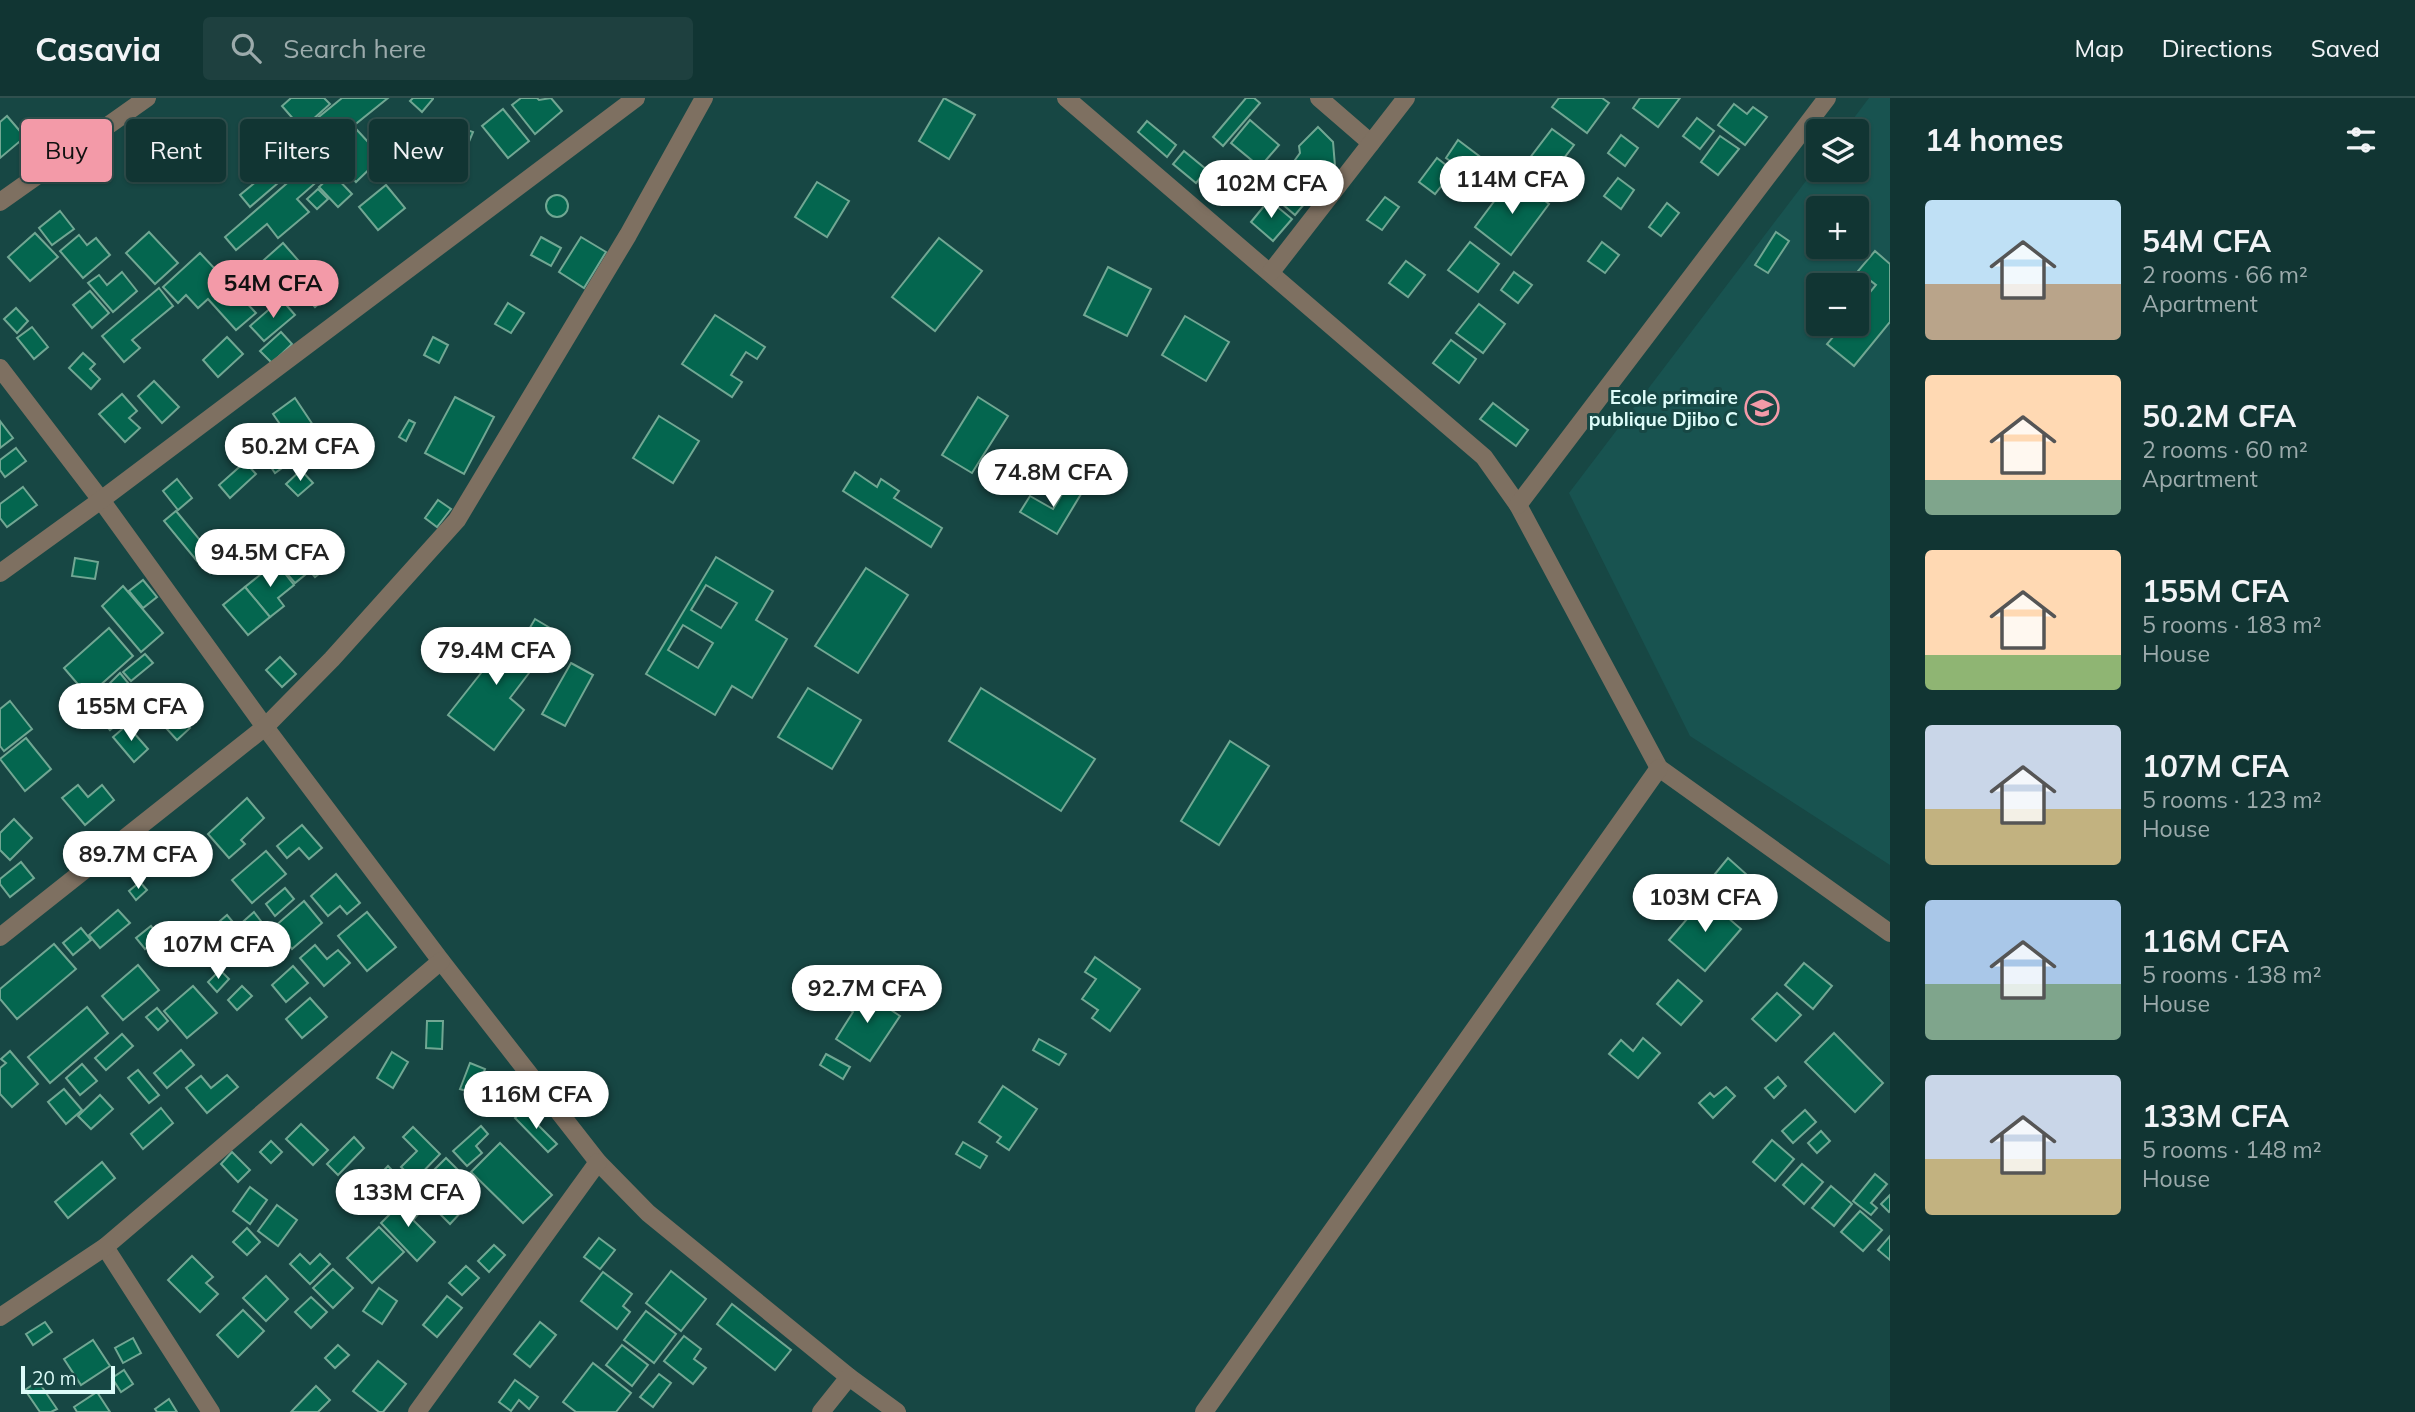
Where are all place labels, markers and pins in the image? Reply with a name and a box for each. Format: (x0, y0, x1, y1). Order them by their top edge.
pin: 114M CFA (1440, 156, 1584, 216)
pin: 102M CFA (1199, 160, 1343, 220)
pin: 54M CFA (208, 260, 338, 320)
place label: Ecole primaire publique Djibo C (1589, 385, 1738, 431)
school or university icon: Ecole primaire publique Djibo C (1743, 389, 1781, 427)
pin: 50.2M CFA (220, 424, 380, 483)
pin: 74.8M CFA (973, 450, 1133, 509)
pin: 94.5M CFA (190, 530, 350, 589)
pin: 79.4M CFA (416, 628, 576, 687)
pin: 155M CFA (59, 684, 203, 743)
pin: 89.7M CFA (58, 832, 218, 891)
pin: 103M CFA (1633, 874, 1777, 934)
pin: 107M CFA (146, 922, 290, 981)
pin: 92.7M CFA (787, 965, 947, 1025)
pin: 116M CFA (464, 1072, 608, 1131)
pin: 133M CFA (336, 1170, 480, 1229)

